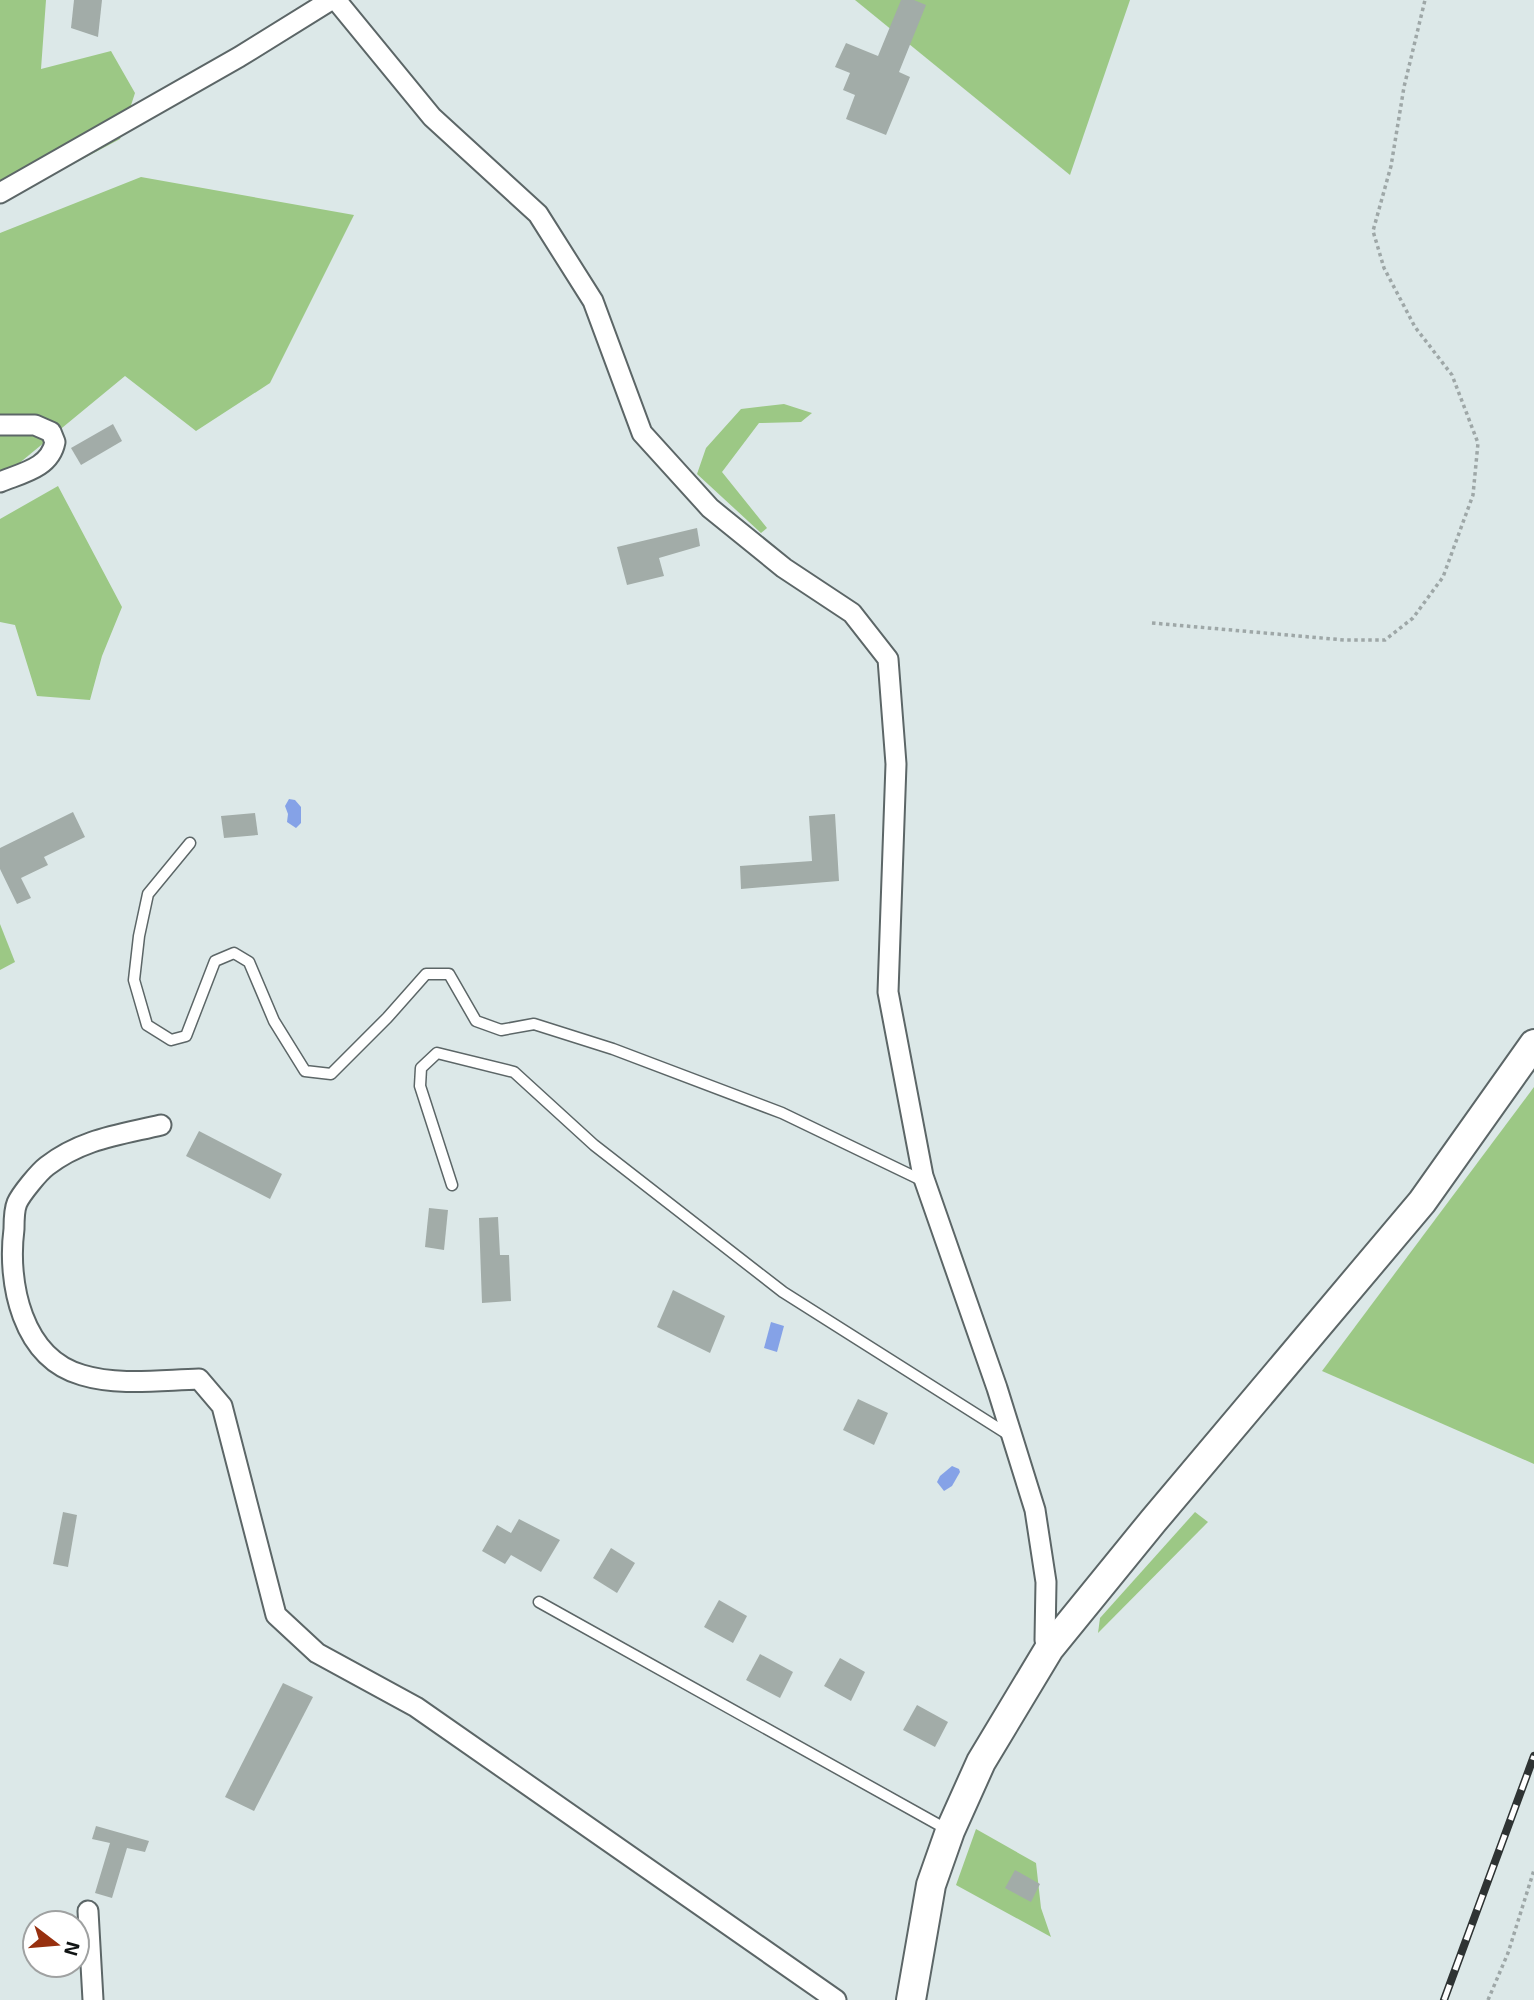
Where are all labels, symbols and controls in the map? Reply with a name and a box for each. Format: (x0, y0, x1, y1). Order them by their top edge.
north arrow (21, 1909, 91, 1979)
text: N (60, 1939, 86, 1959)

